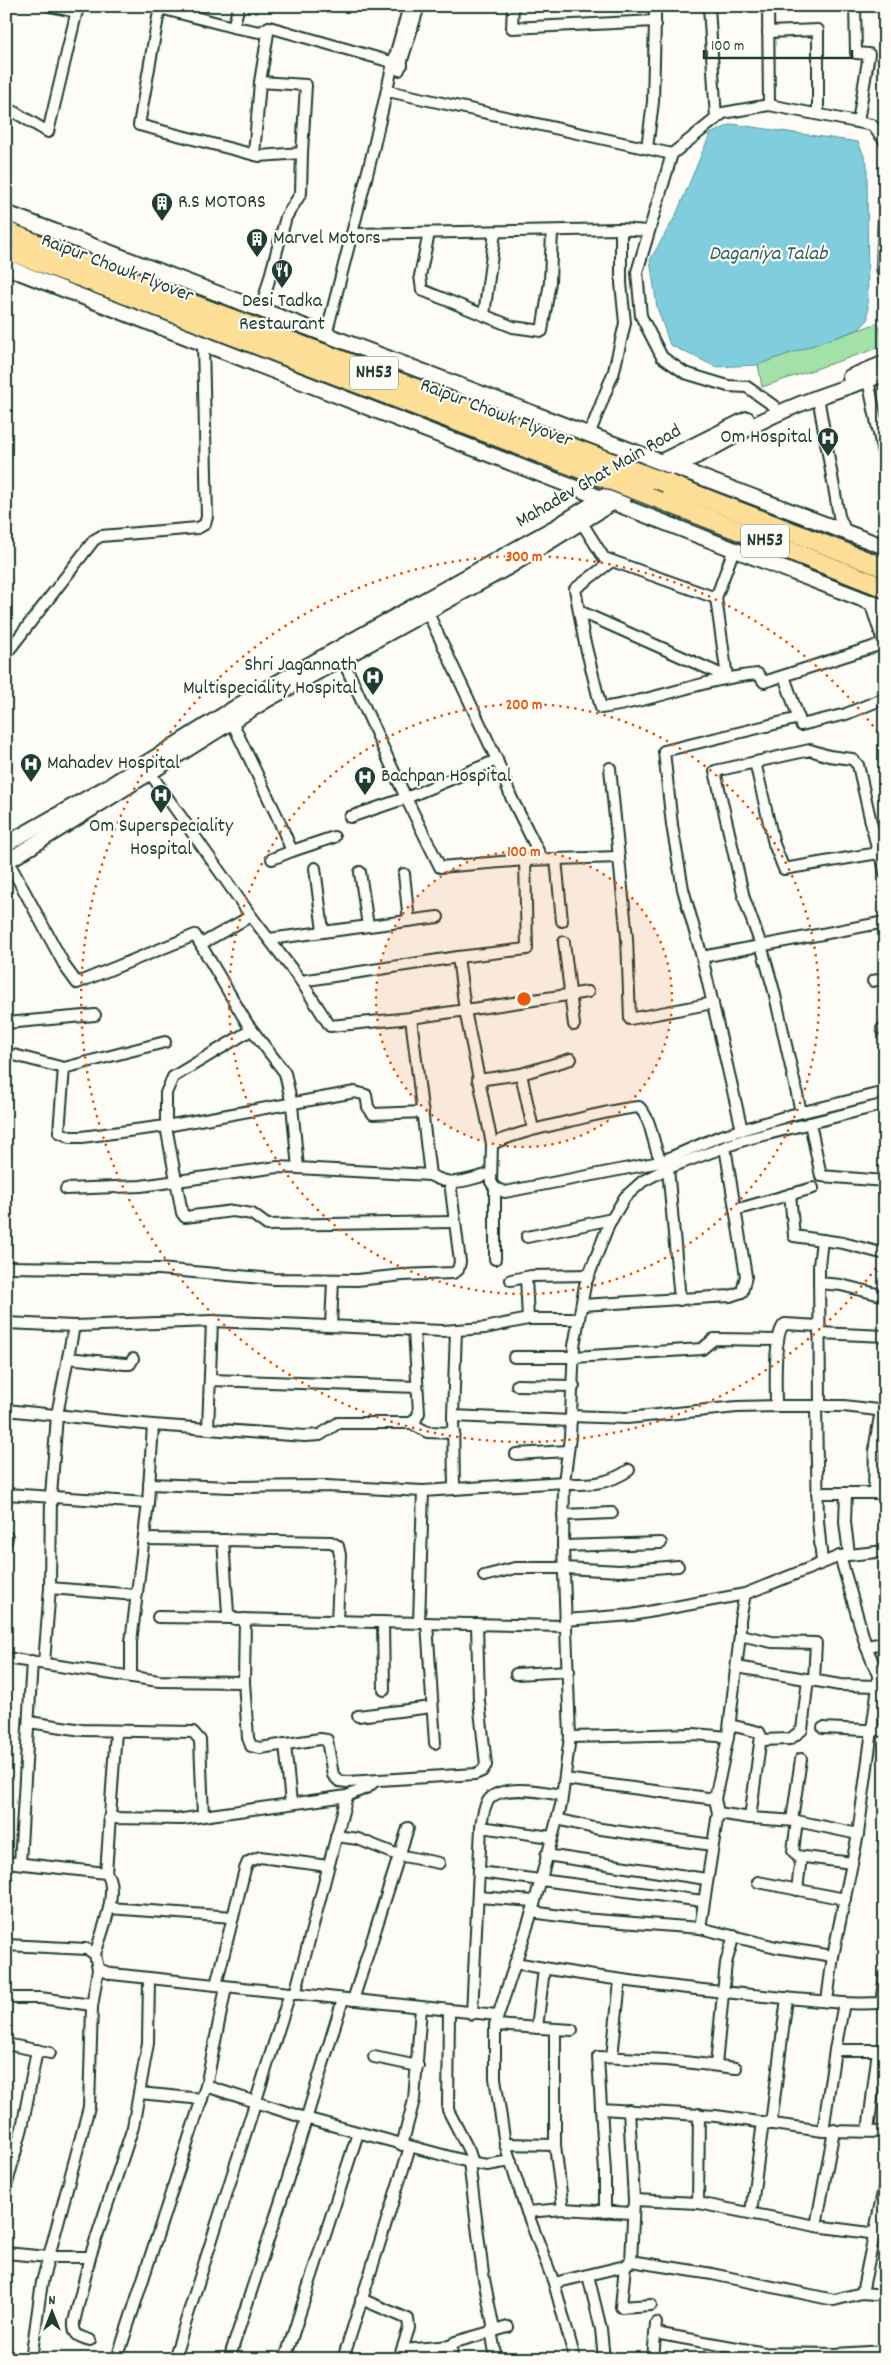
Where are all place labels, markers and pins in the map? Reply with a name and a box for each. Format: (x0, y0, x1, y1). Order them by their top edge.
place label: R.S MOTORS (178, 189, 266, 217)
building icon: R.S MOTORS (150, 191, 174, 222)
place label: Marvel Motors (273, 225, 381, 253)
building icon: Marvel Motors (245, 227, 269, 258)
restaurant icon: Desi Tadka Restaurant (270, 258, 294, 289)
place label: Desi Tadka Restaurant (239, 288, 325, 339)
place label: Om Hospital (720, 424, 812, 452)
hospital icon: Om Hospital (816, 426, 840, 457)
place label: Shri Jagannath Multispeciality Hospital (183, 652, 357, 703)
hospital icon: Shri Jagannath Multispeciality Hospital (361, 665, 385, 696)
place label: Mahadev Hospital (47, 750, 180, 778)
hospital icon: Mahadev Hospital (19, 752, 43, 783)
place label: Bachpan Hospital (381, 763, 512, 791)
hospital icon: Bachpan Hospital (353, 765, 377, 796)
hospital icon: Om Superspeciality Hospital (149, 783, 173, 814)
place label: Om Superspeciality Hospital (89, 813, 234, 864)
centre of rings (515, 990, 533, 1008)

